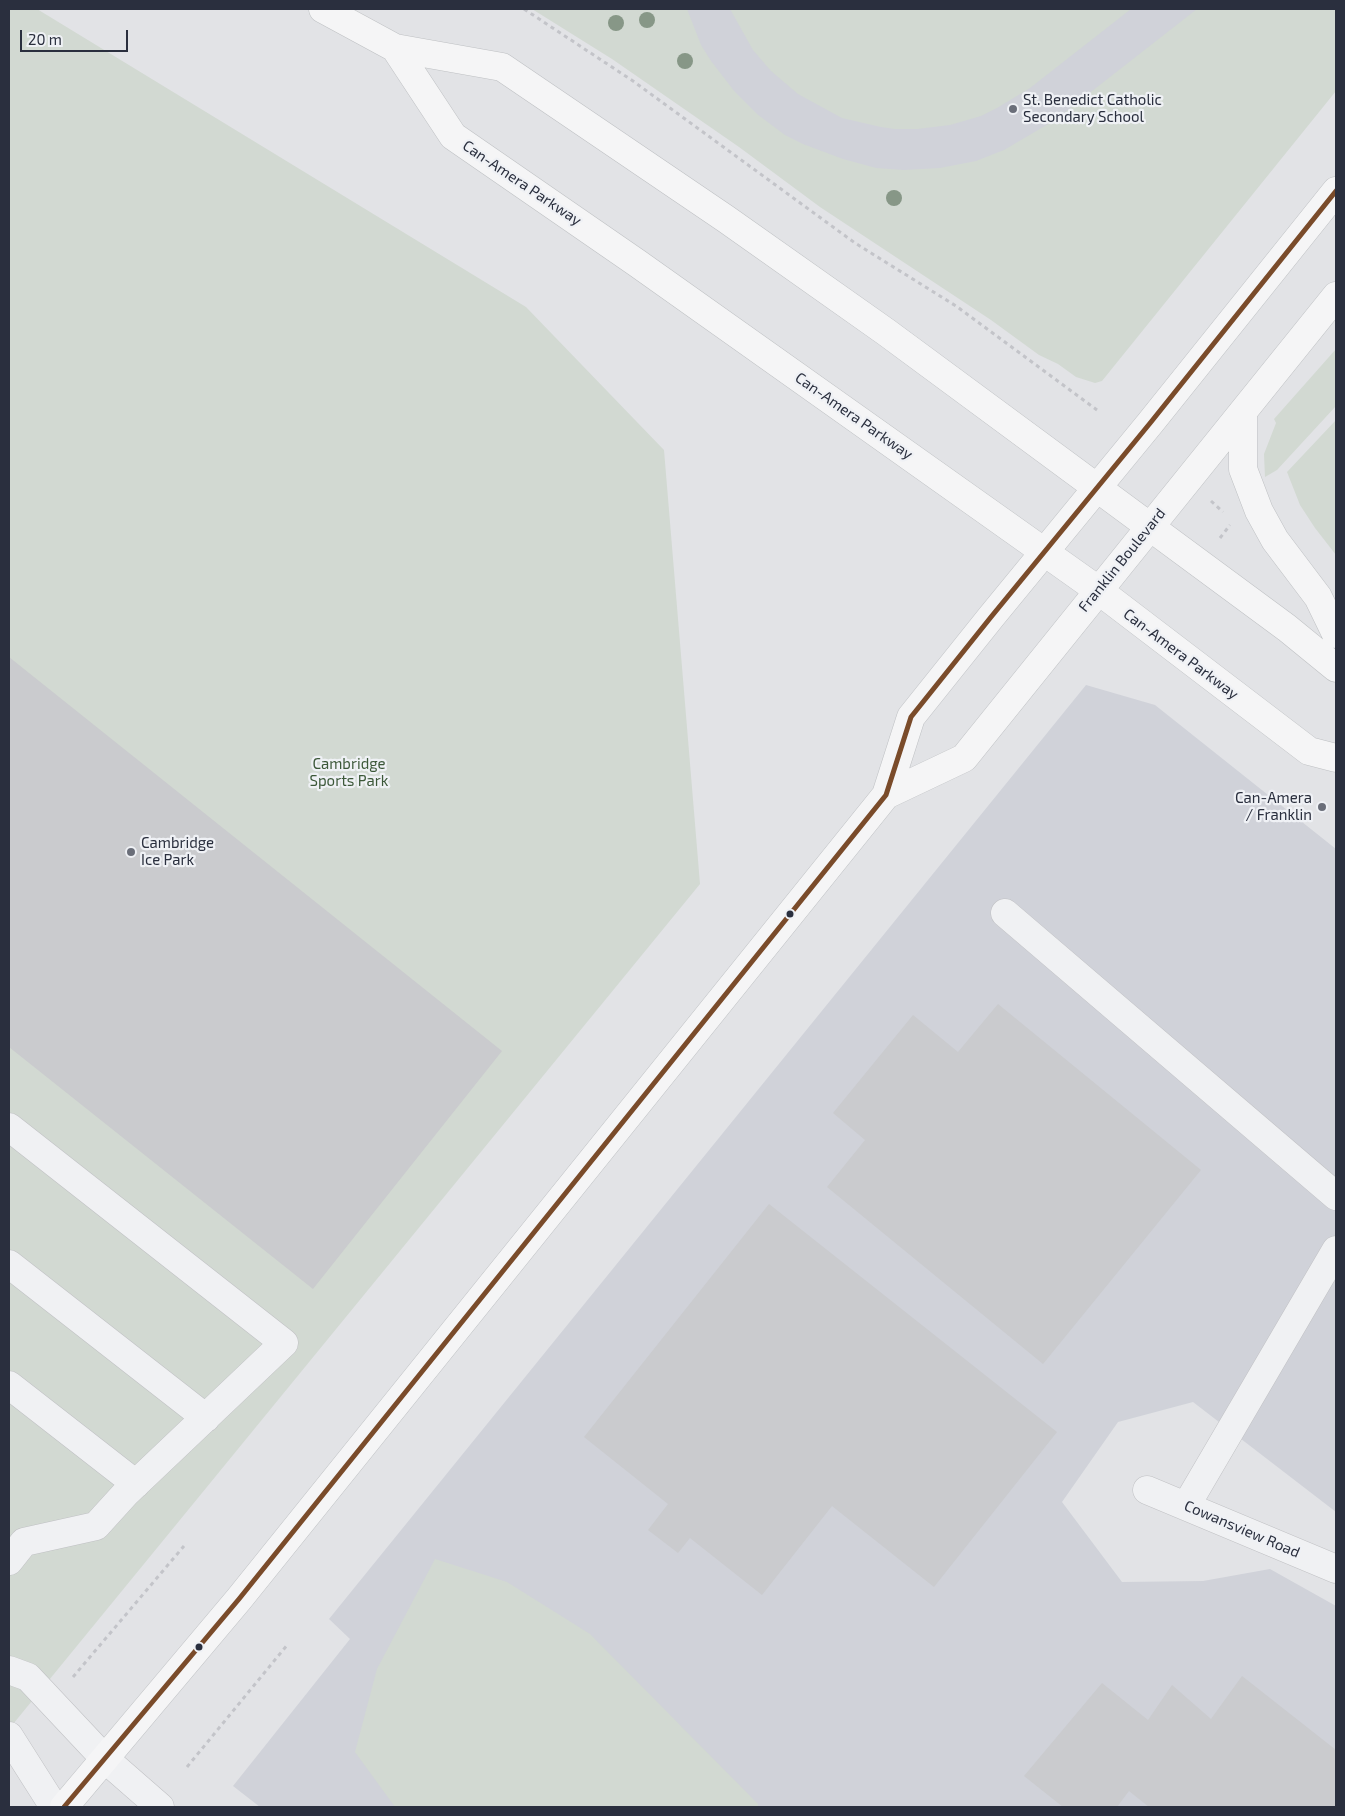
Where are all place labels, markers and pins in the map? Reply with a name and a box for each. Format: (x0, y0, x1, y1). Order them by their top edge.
place label: St. Benedict Catholic Secondary School (1023, 91, 1162, 126)
marker: St. Benedict Catholic Secondary School (1007, 103, 1019, 115)
place label: Can-Amera / Franklin (1235, 789, 1312, 824)
marker: Can-Amera / Franklin (1316, 801, 1328, 813)
place label: Cambridge Ice Park (141, 834, 214, 869)
marker: Cambridge Ice Park (125, 846, 137, 858)
unlabelled marker (785, 909, 795, 919)
unlabelled marker (194, 1642, 204, 1652)

